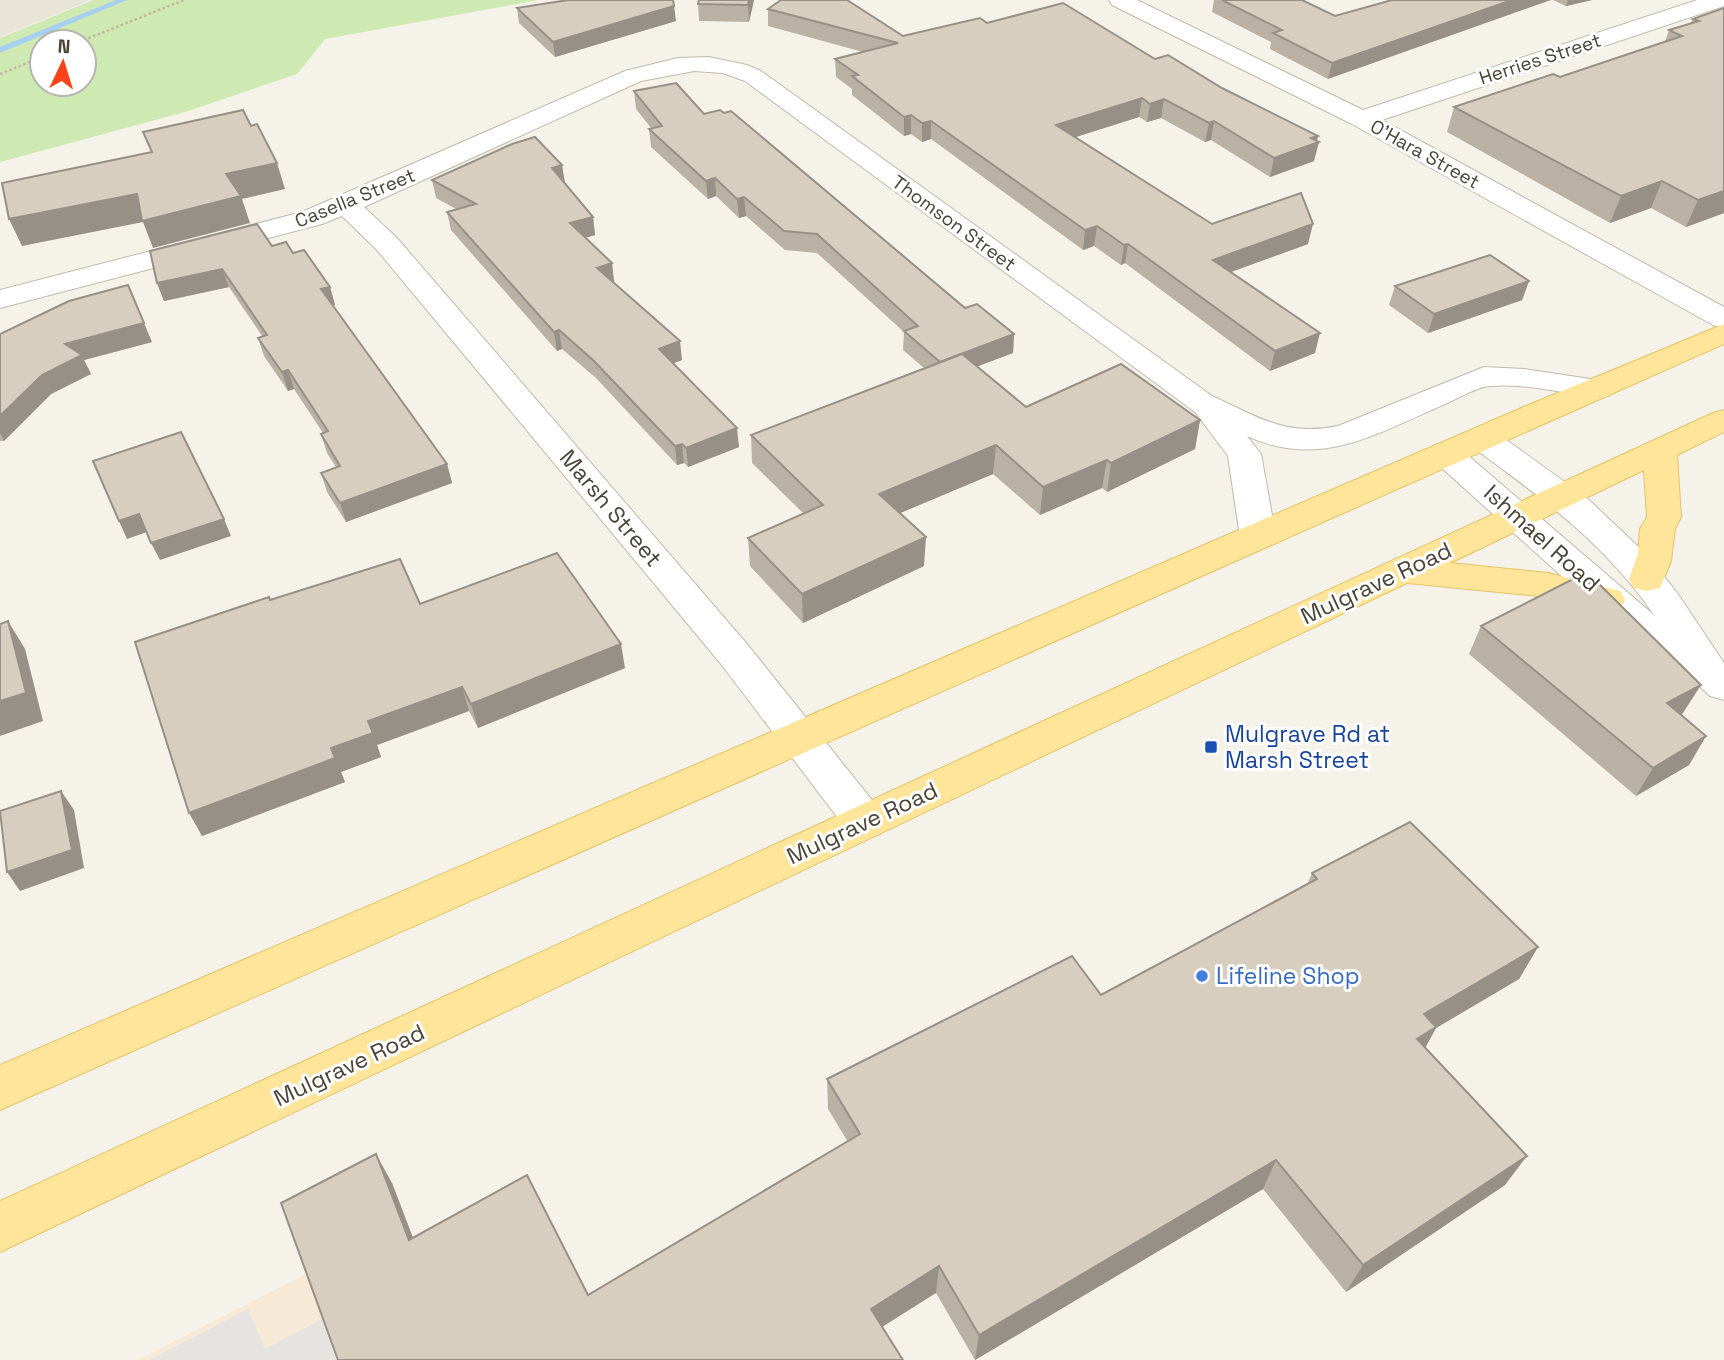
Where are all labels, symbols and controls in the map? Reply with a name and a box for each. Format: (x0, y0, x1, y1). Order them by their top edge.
north arrow (28, 28, 98, 98)
street label: Herries Street (1476, 28, 1604, 90)
text: N (57, 34, 71, 59)
street label: O'Hara Street (1366, 114, 1484, 194)
street label: Casella Street (291, 163, 419, 233)
street label: Thomson Street (887, 170, 1021, 276)
street label: Marsh Street (553, 443, 669, 573)
street label: Ishmael Road (1478, 478, 1606, 598)
street label: Mulgrave Road (1296, 535, 1456, 631)
place label: Mulgrave Rd at Marsh Street (1225, 719, 1390, 775)
marker: Mulgrave Rd at Marsh Street (1203, 739, 1219, 755)
street label: Mulgrave Road (782, 775, 942, 871)
place label: Lifeline Shop (1216, 961, 1360, 991)
marker: Lifeline Shop (1194, 968, 1210, 984)
street label: Mulgrave Road (269, 1017, 429, 1113)

